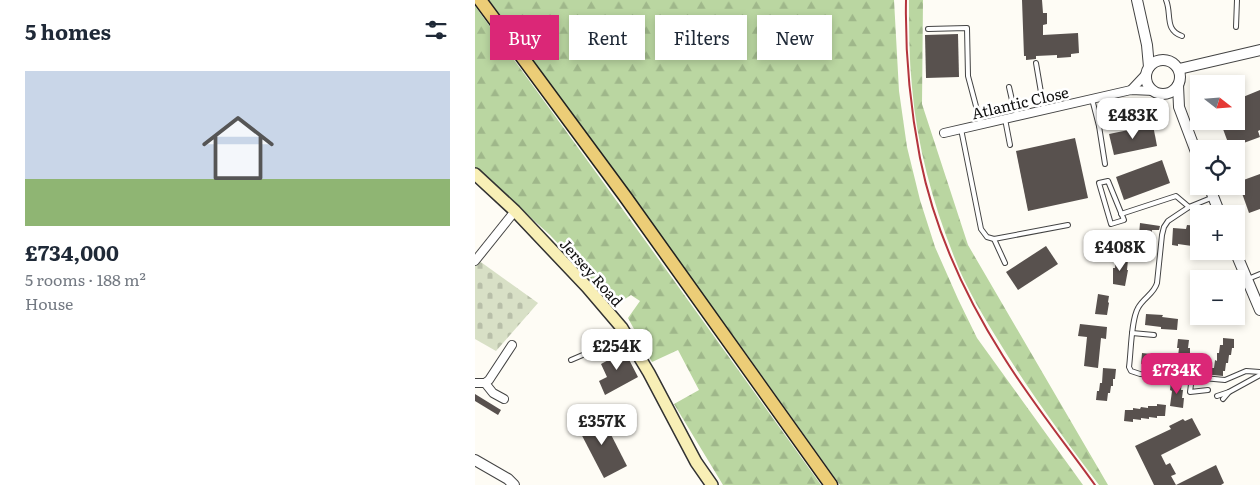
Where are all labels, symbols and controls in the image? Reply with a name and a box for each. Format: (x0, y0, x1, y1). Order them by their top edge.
text: 5 homes (25, 15, 111, 46)
chip: Buy (490, 15, 559, 60)
chip: Rent (569, 15, 645, 60)
chip: Filters (655, 15, 747, 60)
chip: New (757, 15, 832, 60)
icon: filters (422, 16, 450, 44)
north arrow (1190, 75, 1245, 130)
map controls (1190, 75, 1245, 325)
street label: Atlantic Close (969, 80, 1071, 124)
pin: £483K (1098, 98, 1168, 140)
text: £483K (1108, 102, 1158, 126)
icon: home (193, 103, 283, 193)
button: locate (1190, 140, 1245, 195)
button: + (1190, 205, 1245, 260)
pin: £408K (1085, 230, 1155, 272)
street label: Jersey Road (555, 233, 629, 311)
text: £408K (1094, 234, 1146, 258)
text: £734,000 (25, 236, 119, 267)
text: 5 rooms · 188 m² (25, 267, 146, 291)
button: − (1190, 270, 1245, 325)
text: House (25, 291, 73, 315)
pin: £254K (582, 328, 652, 371)
text: £254K (592, 333, 642, 357)
pin: £734K (1142, 352, 1212, 395)
text: £734K (1152, 357, 1202, 381)
pin: £357K (567, 404, 637, 446)
text: £357K (578, 408, 626, 432)

